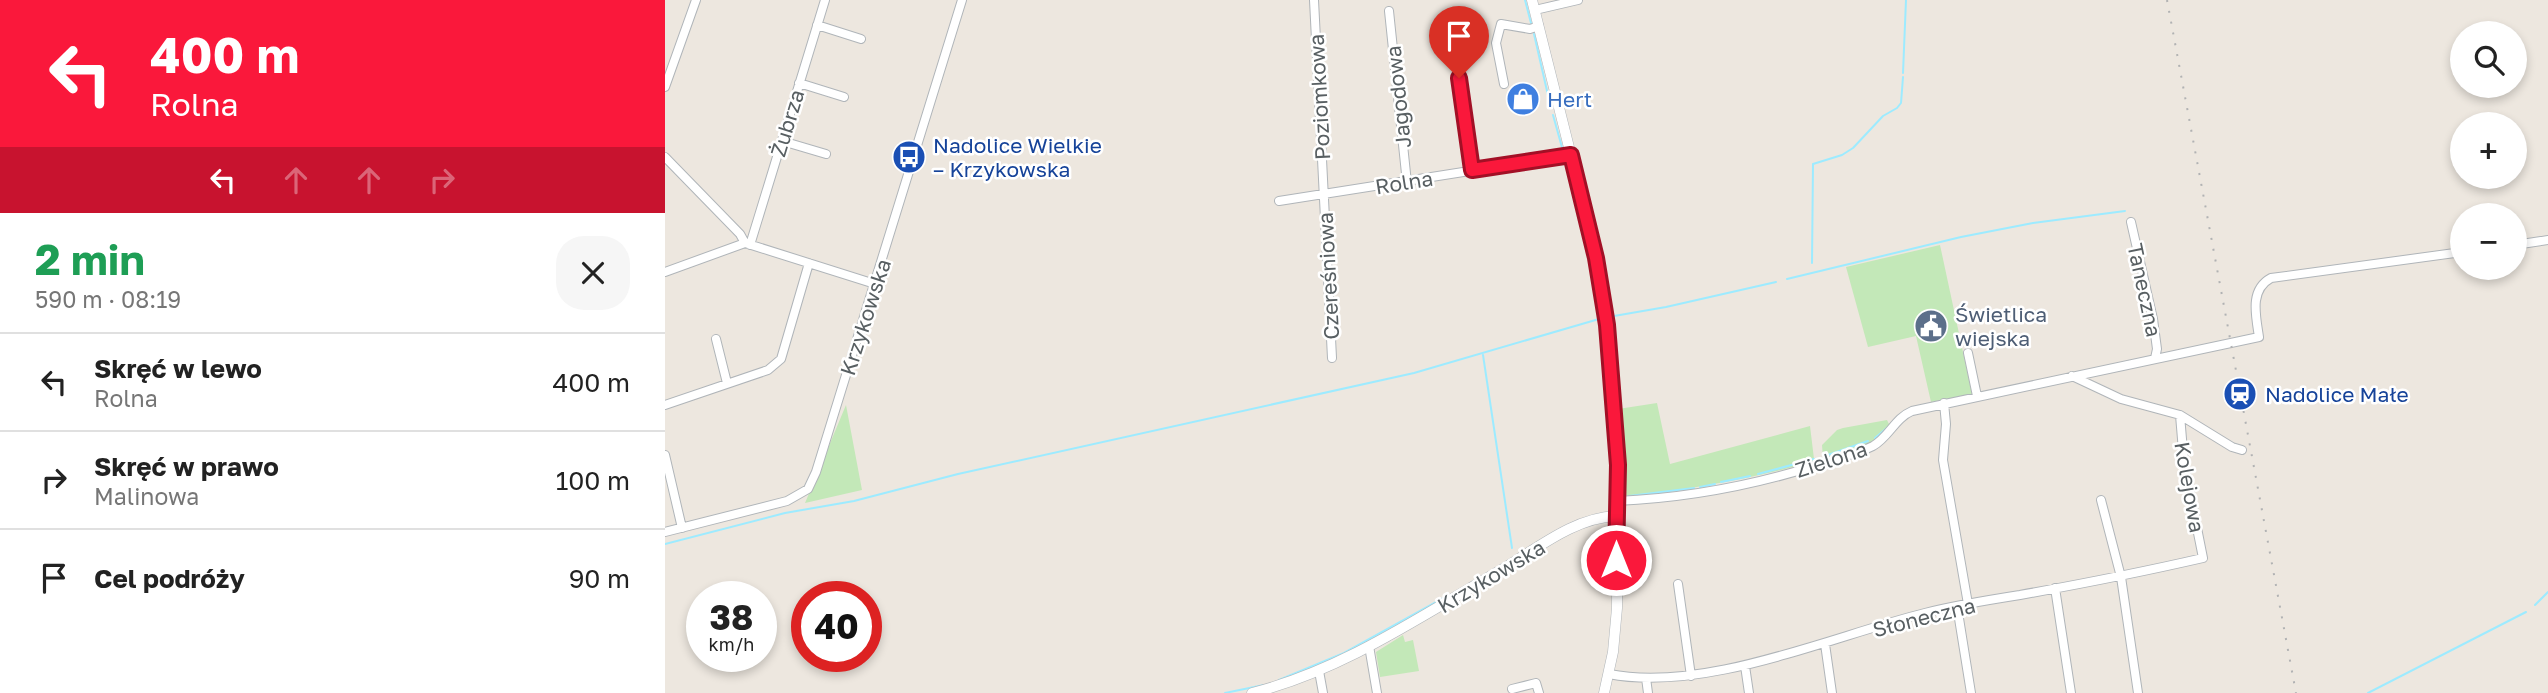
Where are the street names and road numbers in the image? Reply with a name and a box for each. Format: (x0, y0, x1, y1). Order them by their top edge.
street label: Poziomkowa (1303, 33, 1335, 161)
street label: Jagodowa (1380, 45, 1416, 149)
street label: Żubrza (765, 86, 809, 160)
street label: Rolna (1373, 165, 1435, 199)
street label: Czereśniowa (1312, 212, 1344, 340)
street label: Taneczna (2122, 241, 2168, 339)
street label: Krzykowska (834, 255, 896, 379)
street label: Zielona (1792, 435, 1870, 483)
street label: Kolejowa (2169, 440, 2211, 534)
street label: Krzykowska (1432, 534, 1550, 618)
street label: Słoneczna (1870, 592, 1978, 642)

